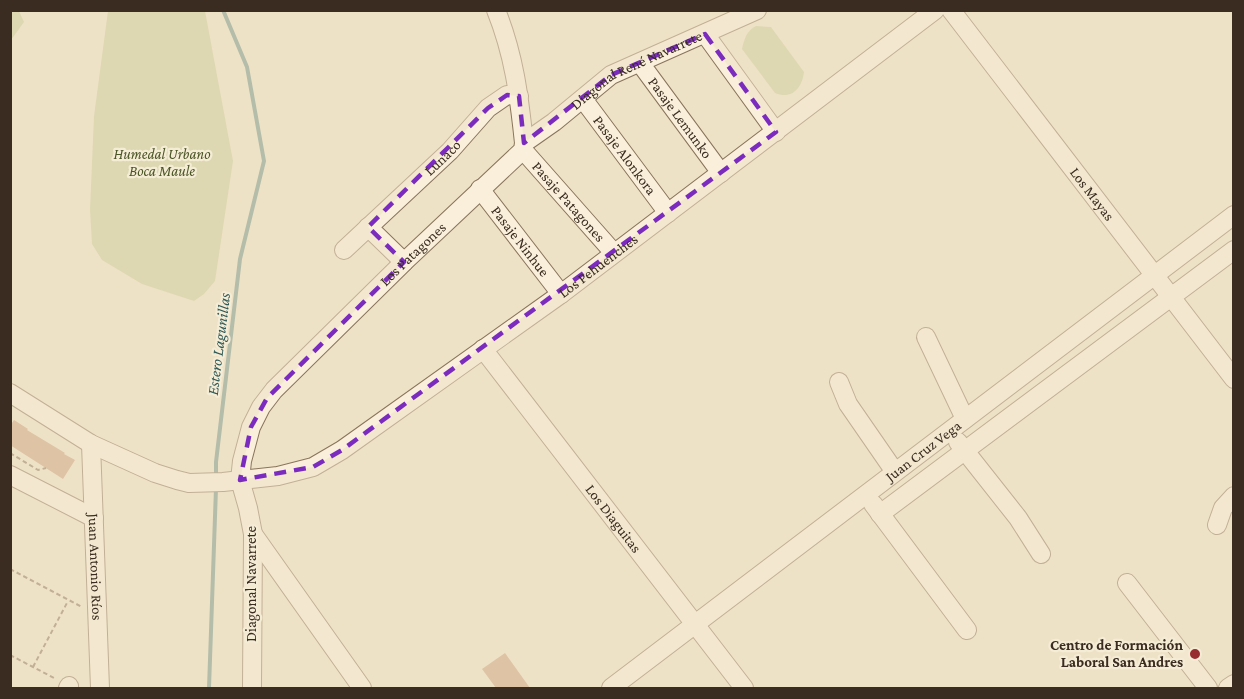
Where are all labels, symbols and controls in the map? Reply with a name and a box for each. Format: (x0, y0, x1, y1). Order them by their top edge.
street label: Diagonal René Navarrete (568, 27, 705, 113)
street label: Pasaje Lemunko (645, 74, 715, 161)
street label: Pasaje Alonkora (590, 112, 660, 198)
street label: Lunaco (421, 137, 464, 179)
park label: Humedal Urbano Boca Maule (113, 146, 211, 179)
street label: Pasaje Patagones (529, 158, 608, 245)
street label: Los Mayas (1067, 164, 1118, 224)
street label: Pasaje Ninhue (488, 203, 553, 280)
street label: Los Patagones (377, 219, 449, 289)
street label: Los Pehuenches (555, 231, 641, 301)
water label: Estero Lagunillas (204, 292, 234, 396)
street label: Juan Cruz Vega (881, 417, 964, 487)
street label: Los Diaguitas (582, 481, 645, 556)
street label: Juan Antonio Ríos (84, 511, 106, 621)
street label: Diagonal Navarrete (243, 526, 260, 642)
place label: Centro de Formación Laboral San Andres (1050, 637, 1183, 670)
marker: Centro de Formación Laboral San Andres (1188, 647, 1202, 661)

